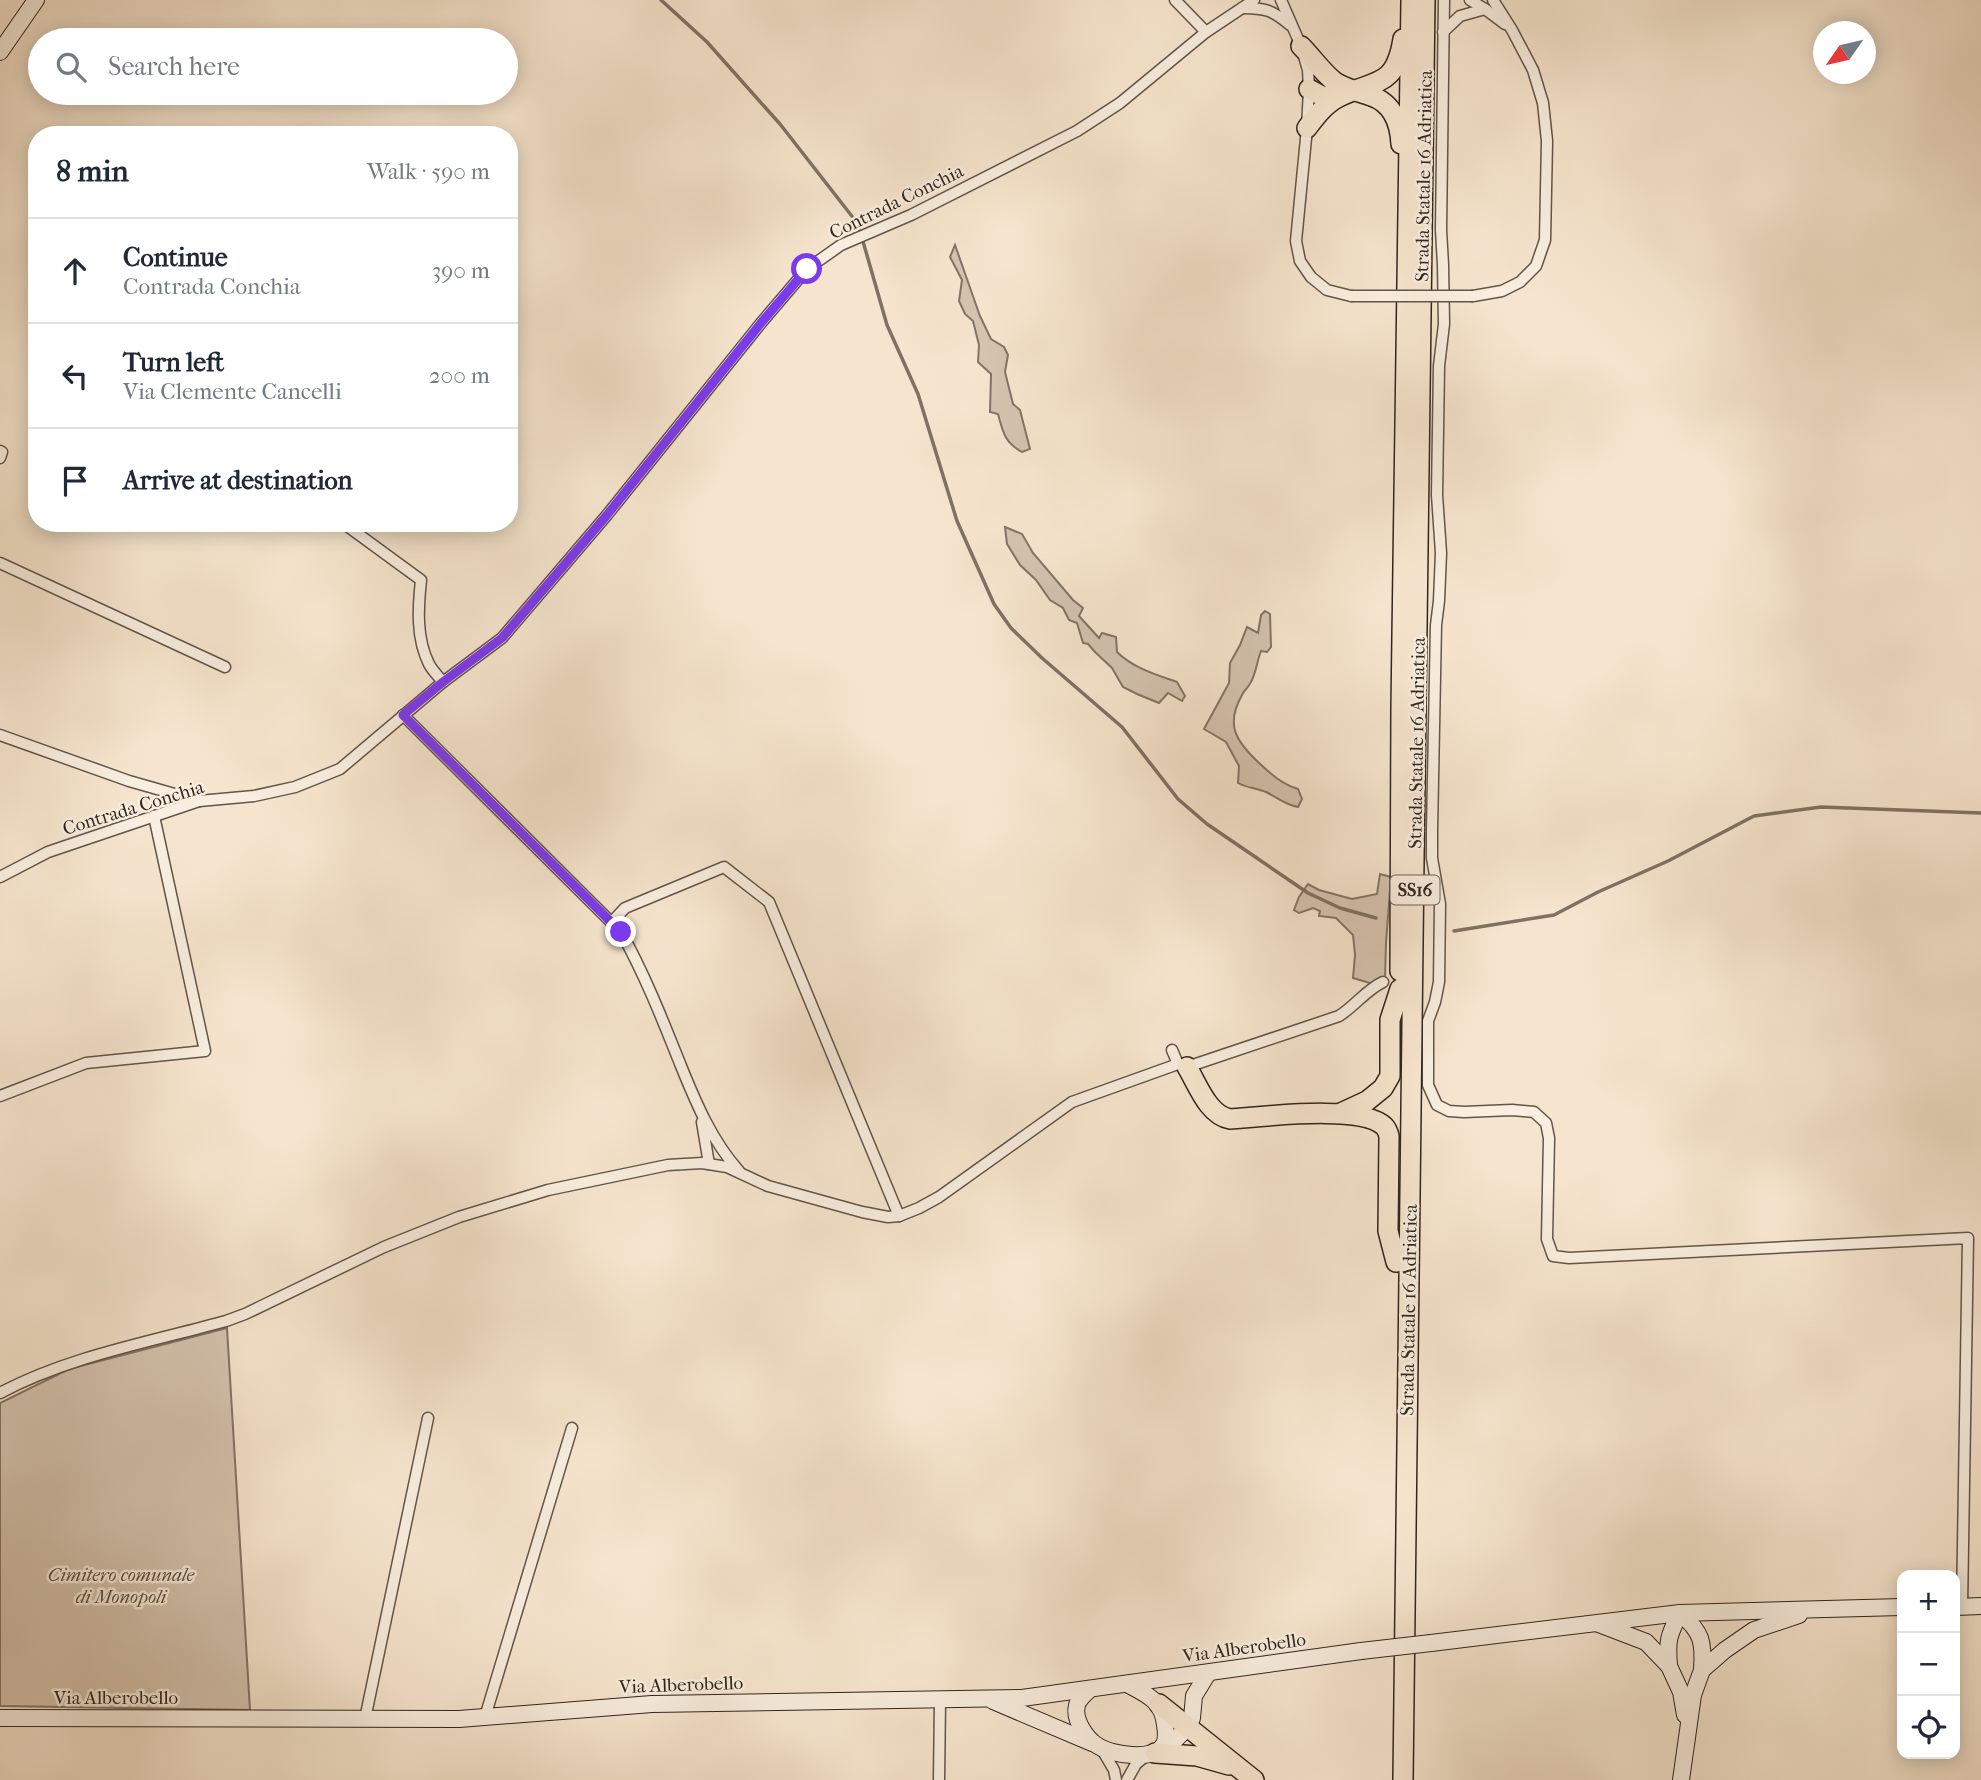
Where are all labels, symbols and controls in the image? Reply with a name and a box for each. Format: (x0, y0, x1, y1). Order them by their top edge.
north arrow (1813, 21, 1876, 84)
search box (28, 28, 518, 105)
icon: search (52, 48, 90, 86)
text: Search here (108, 51, 240, 82)
street label: Strada Statale 16 Adriatica (1411, 70, 1437, 282)
text: 8 min (56, 154, 129, 189)
text: Walk · 590 m (367, 158, 490, 185)
street label: Contrada Conchia (826, 160, 967, 244)
text: Continue (123, 242, 228, 273)
icon: ahead (56, 252, 94, 290)
route start (791, 253, 822, 284)
text: 390 m (432, 257, 490, 284)
text: Contrada Conchia (123, 273, 301, 300)
text: Turn left (123, 347, 224, 378)
icon: left (56, 357, 94, 395)
text: 200 m (429, 362, 490, 389)
text: Via Clemente Cancelli (123, 378, 342, 405)
icon: arrive (56, 462, 94, 500)
text: Arrive at destination (123, 465, 353, 496)
street label: Strada Statale 16 Adriatica (1404, 637, 1430, 849)
street label: Contrada Conchia (60, 776, 207, 840)
road number: SS16 (1390, 876, 1440, 904)
route end (605, 916, 636, 947)
street label: Strada Statale 16 Adriatica (1396, 1204, 1422, 1416)
park label: Cimitero comunale di Monopoli (48, 1564, 196, 1608)
map controls (1897, 1570, 1960, 1759)
button: + (1897, 1570, 1960, 1633)
street label: Via Alberobello (1180, 1628, 1308, 1668)
button: − (1897, 1633, 1960, 1696)
street label: Via Alberobello (617, 1672, 744, 1698)
street label: Via Alberobello (53, 1687, 179, 1709)
button: locate (1897, 1696, 1960, 1759)

